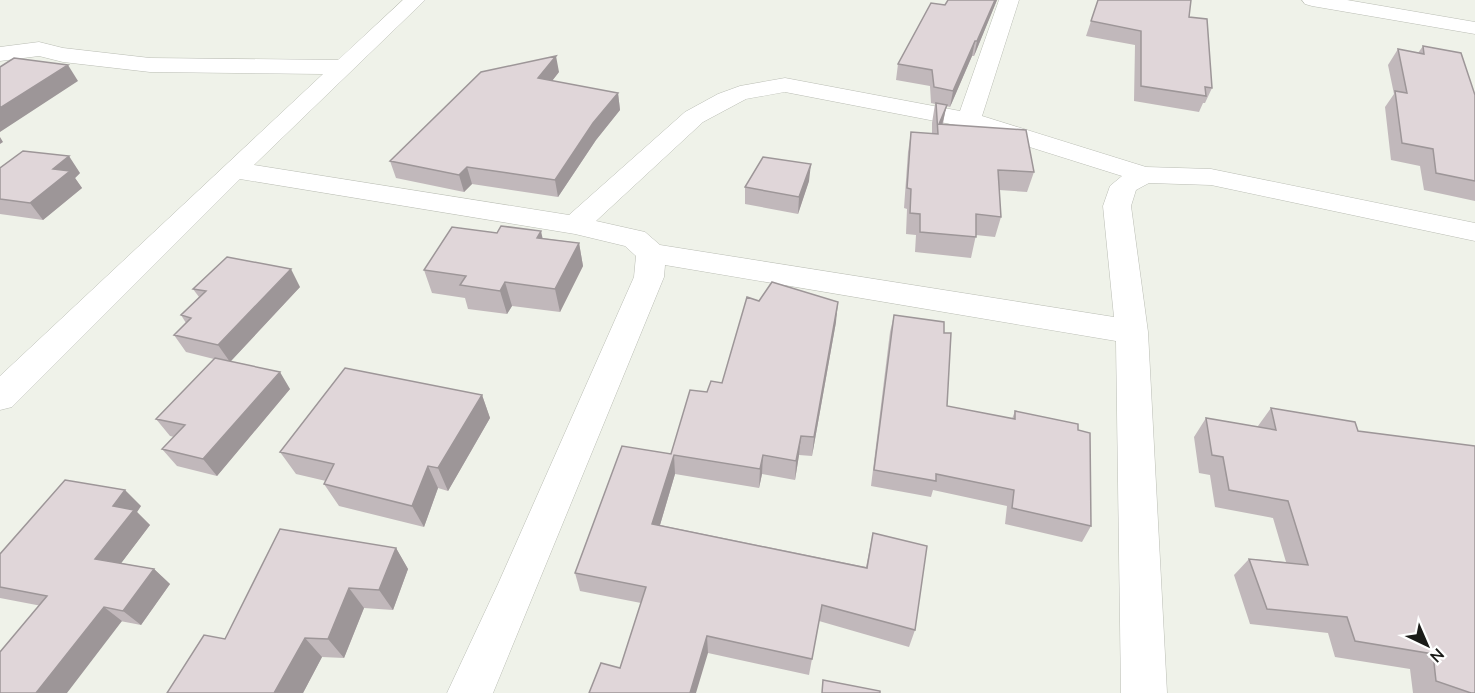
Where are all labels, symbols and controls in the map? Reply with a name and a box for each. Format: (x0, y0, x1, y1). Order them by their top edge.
north arrow (1397, 615, 1457, 675)
text: N (1425, 643, 1449, 667)

